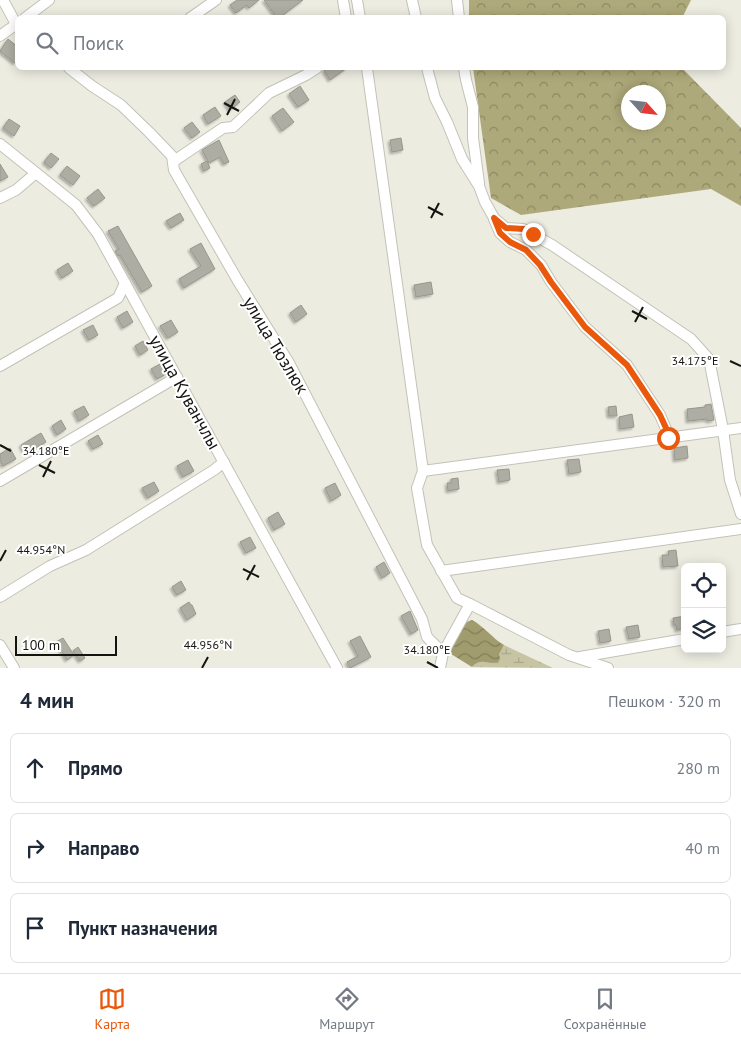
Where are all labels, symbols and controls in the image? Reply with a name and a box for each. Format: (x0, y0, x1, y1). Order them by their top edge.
search box (15, 15, 726, 70)
icon: search (33, 29, 61, 57)
text: Поиск (73, 31, 124, 55)
north arrow (621, 85, 666, 130)
route end (522, 223, 545, 246)
street label: улица Тюзлюк (238, 292, 314, 398)
street label: улица Куванчлы (144, 331, 226, 453)
text: 34.175°E (672, 353, 718, 368)
route start (657, 427, 680, 450)
text: 34.180°E (23, 443, 69, 458)
text: 44.954°N (17, 542, 65, 557)
map controls (681, 563, 726, 653)
button: locate (681, 563, 726, 608)
button: layers (681, 608, 726, 653)
scale bar (15, 633, 118, 656)
text: 100 m (22, 636, 60, 654)
text: 44.956°N (184, 637, 232, 652)
text: 34.180°E (404, 642, 450, 657)
text: 4 мин (20, 687, 74, 714)
text: Пешком · 320 m (608, 691, 721, 711)
icon: ahead (21, 754, 49, 782)
text: Прямо (68, 756, 123, 780)
text: 280 m (677, 758, 720, 778)
icon: right (21, 834, 49, 862)
text: Направо (68, 836, 139, 860)
text: 40 m (685, 838, 720, 858)
icon: arrive (21, 914, 49, 942)
text: Пункт назначения (68, 916, 218, 940)
tab: Карта (95, 985, 130, 1033)
tab: Маршрут (319, 985, 375, 1033)
tab: Сохранённые (564, 985, 646, 1033)

